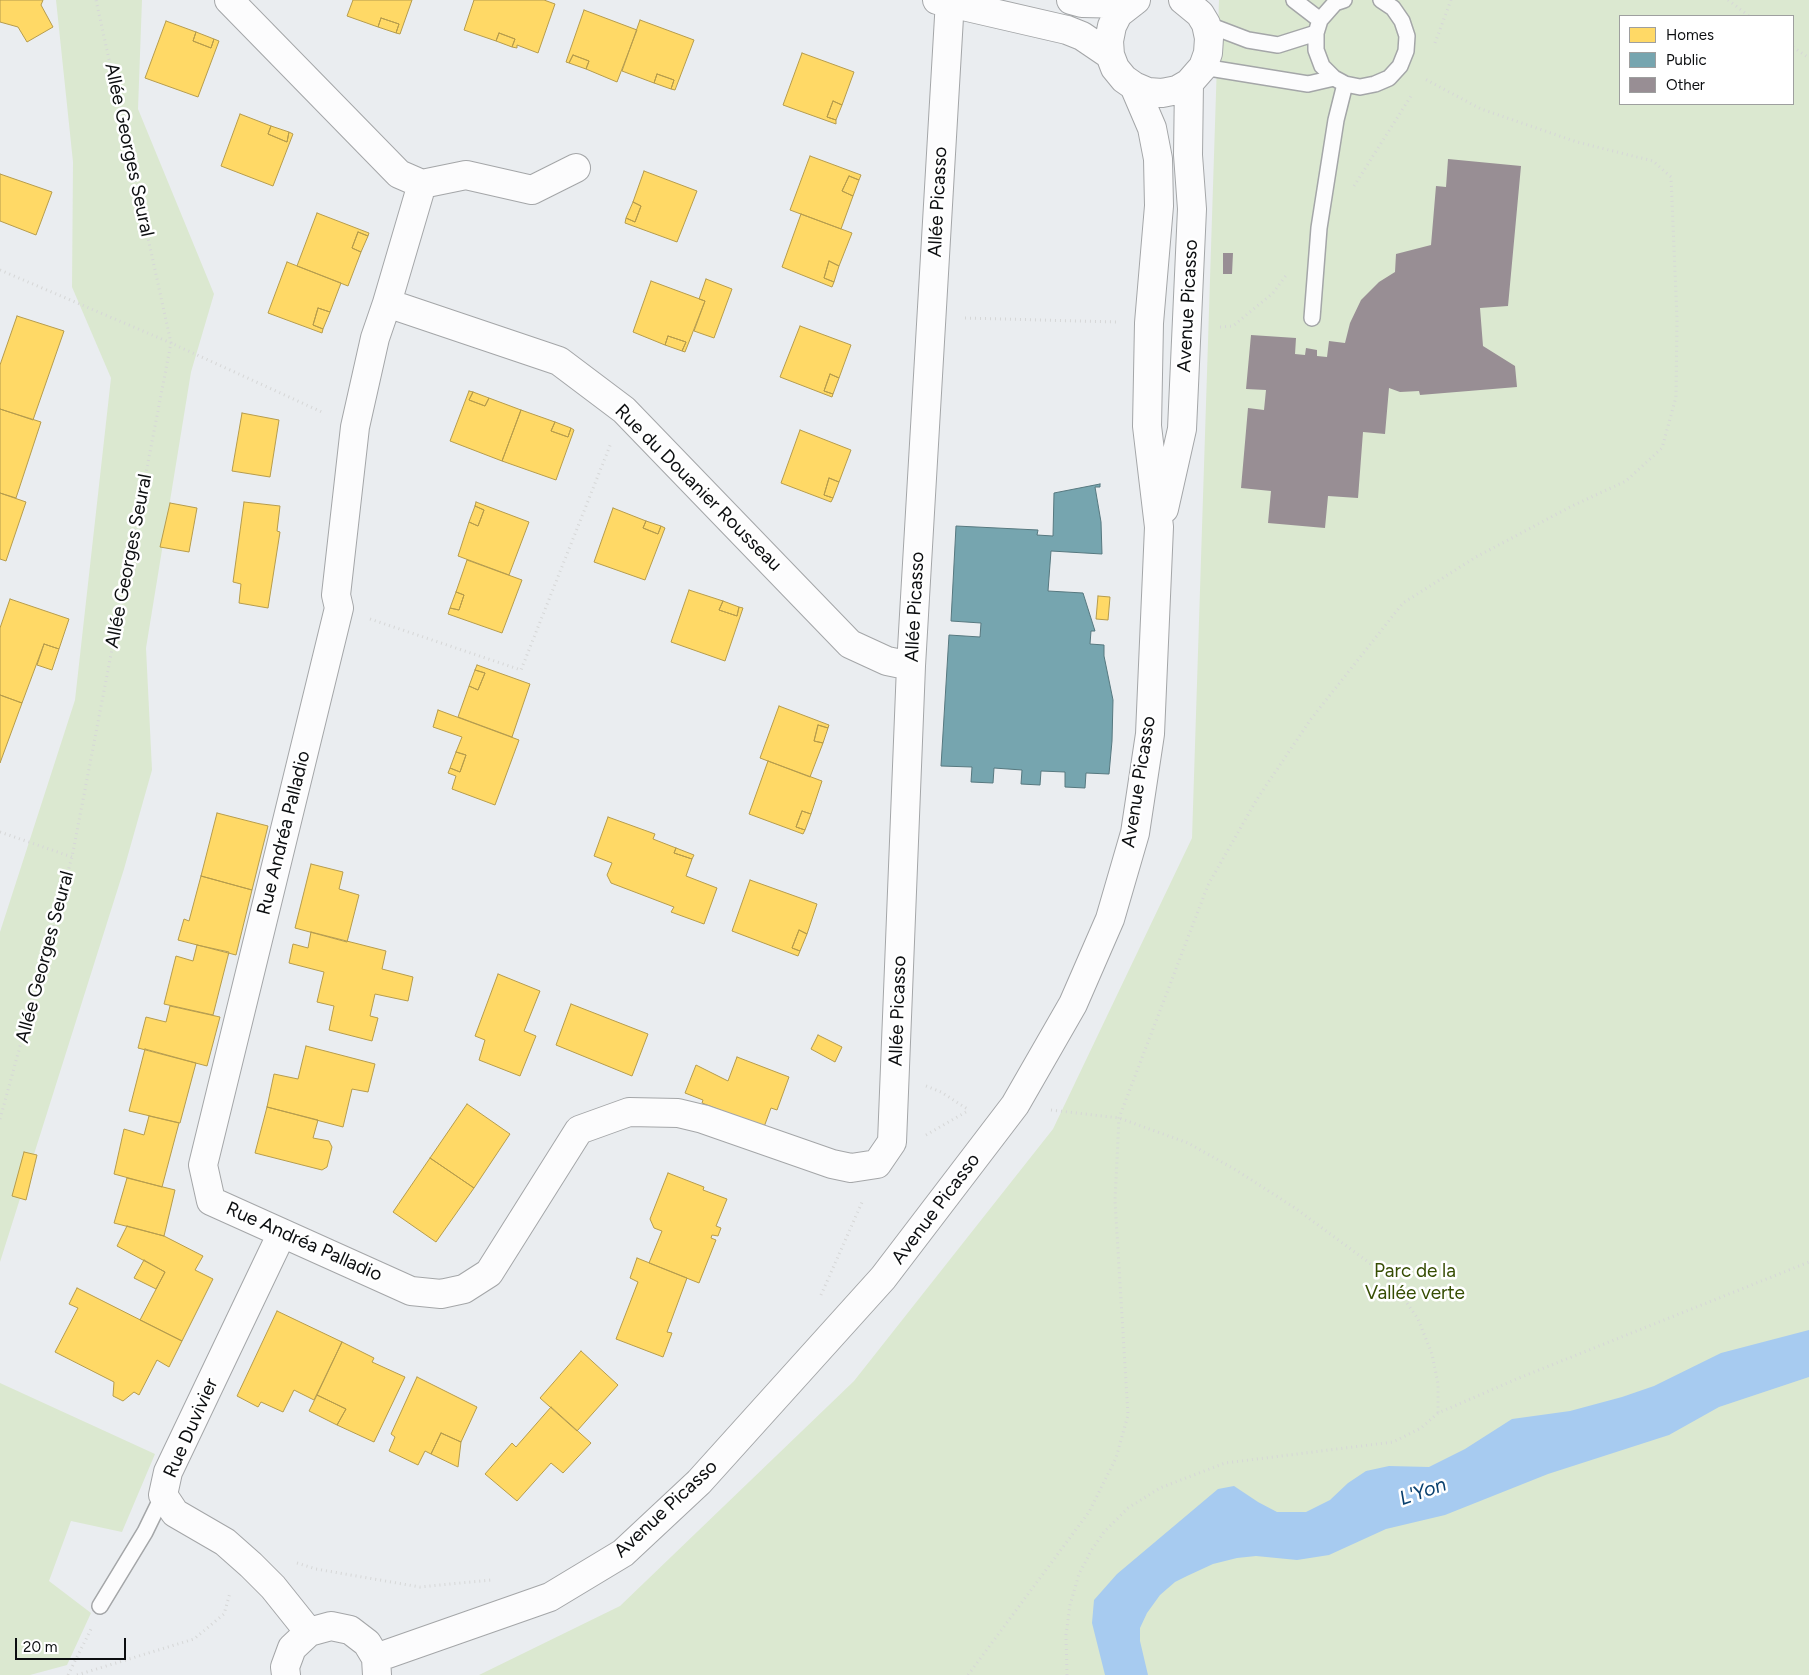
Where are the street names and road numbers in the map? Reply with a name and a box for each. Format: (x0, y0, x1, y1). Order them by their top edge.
street label: Allée Georges Seural (99, 61, 159, 239)
street label: Allée Picasso (924, 146, 952, 258)
street label: Avenue Picasso (1173, 239, 1203, 373)
street label: Rue du Douanier Rousseau (610, 400, 786, 576)
street label: Allée Georges Seural (101, 472, 157, 650)
street label: Allée Picasso (901, 551, 929, 663)
street label: Avenue Picasso (1117, 715, 1161, 849)
street label: Rue Andréa Palladio (253, 749, 315, 917)
street label: Allée Georges Seural (11, 869, 79, 1045)
street label: Allée Picasso (885, 955, 911, 1067)
street label: Avenue Picasso (887, 1149, 985, 1269)
street label: Rue Andréa Palladio (222, 1197, 386, 1287)
street label: Rue Duvivier (159, 1375, 223, 1481)
street label: Avenue Picasso (610, 1455, 722, 1563)

